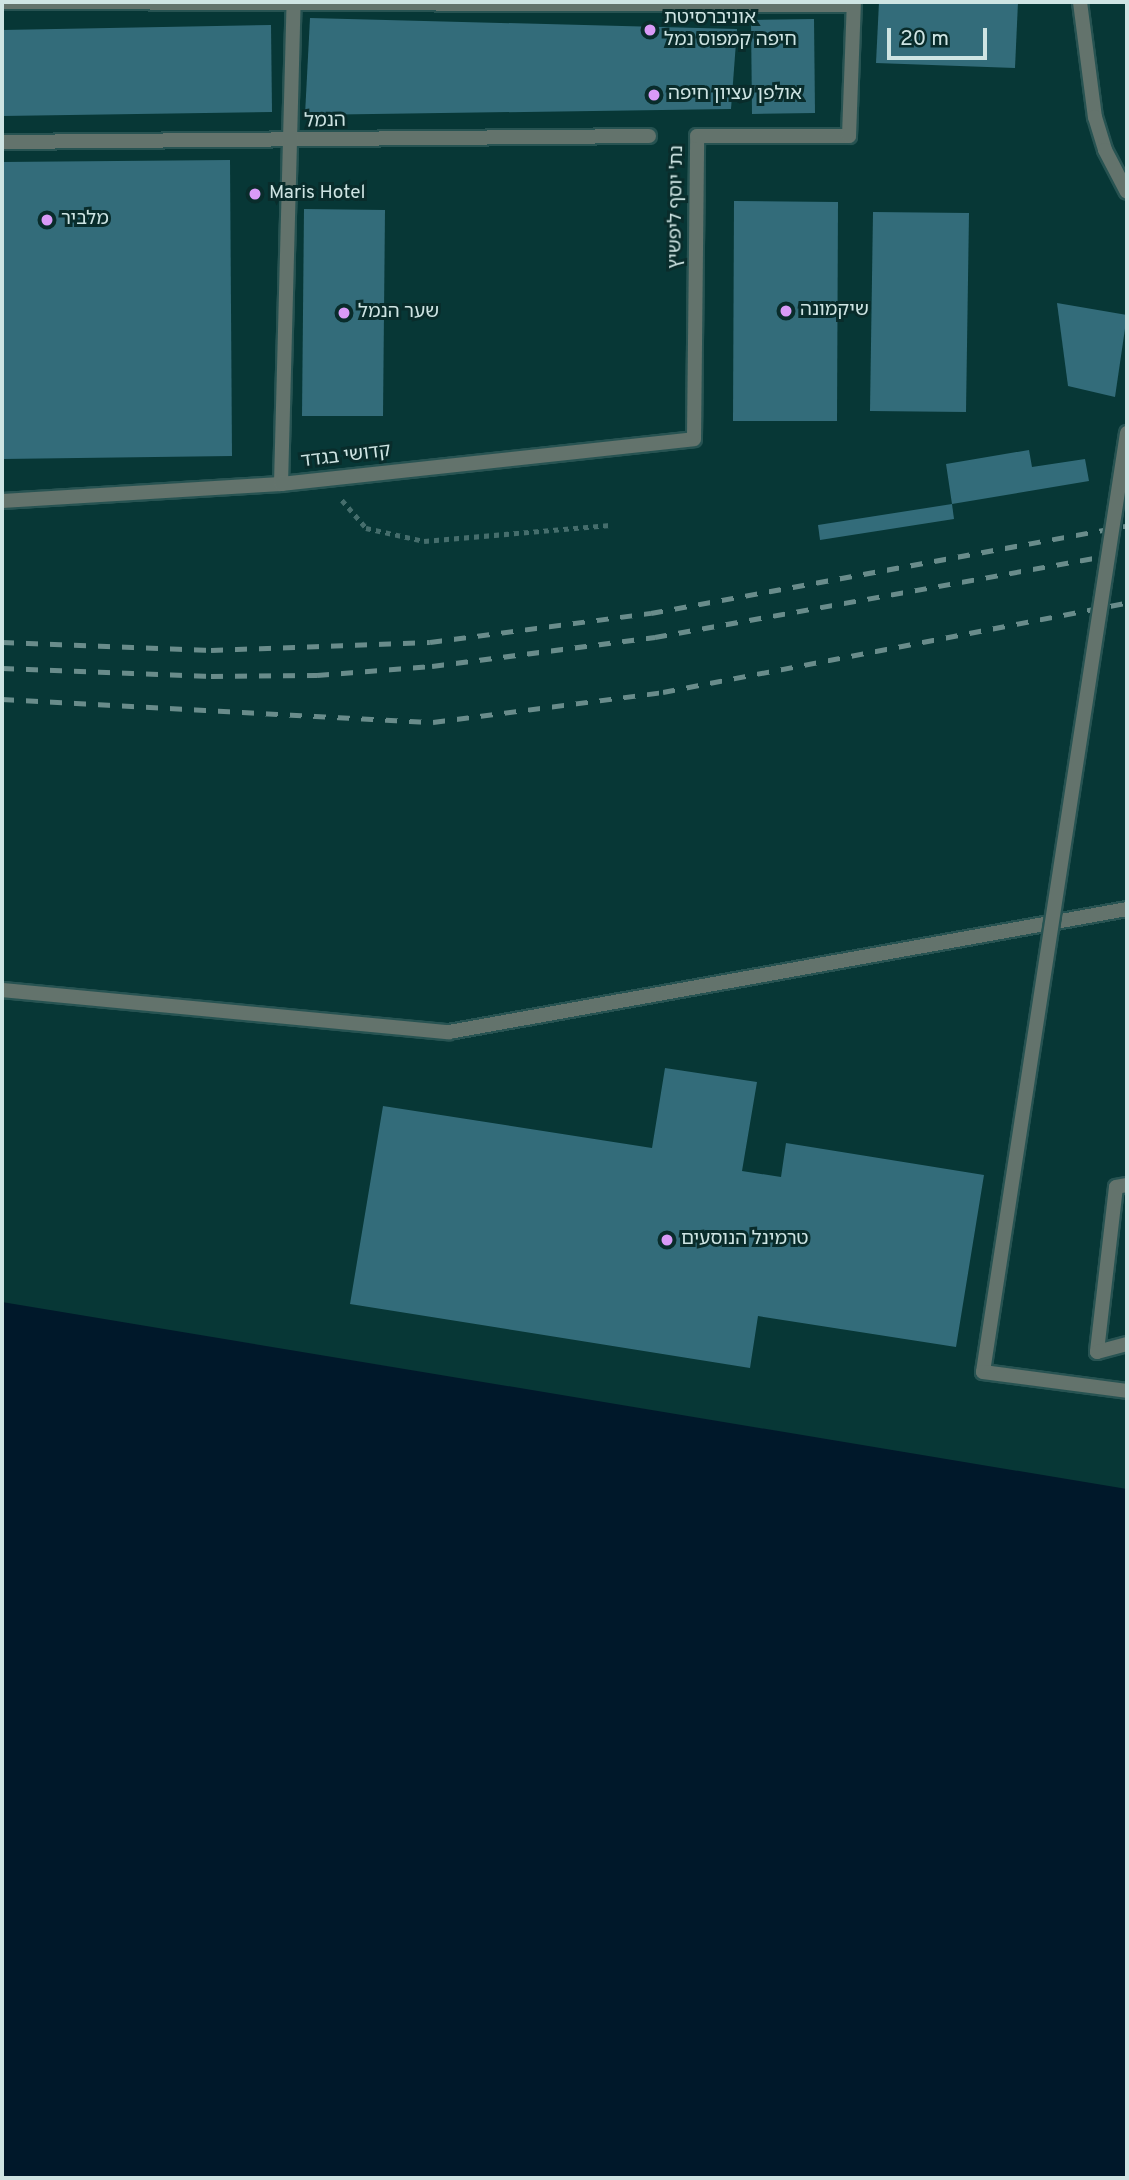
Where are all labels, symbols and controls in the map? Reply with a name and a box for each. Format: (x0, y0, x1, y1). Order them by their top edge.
place label: אוניברסיטת חיפה קמפוס נמל (664, 8, 797, 52)
scale bar (891, 14, 991, 58)
marker: אוניברסיטת חיפה קמפוס נמל (642, 22, 658, 38)
text: 20 m (900, 26, 949, 53)
place label: אולפן עציון חיפה (668, 84, 802, 106)
marker: אולפן עציון חיפה (646, 87, 662, 103)
street label: הנמל (304, 110, 346, 134)
street label: נת' יוסף ליפשיץ (665, 145, 689, 269)
place label: Maris Hotel (269, 183, 365, 205)
marker: Maris Hotel (247, 186, 263, 202)
place label: מלביר (61, 209, 109, 231)
marker: מלביר (39, 212, 55, 228)
place label: שיקמונה (800, 300, 869, 322)
place label: שער הנמל (358, 302, 439, 324)
marker: שיקמונה (778, 303, 794, 319)
marker: שער הנמל (336, 305, 352, 321)
street label: קדושי בגדד (300, 440, 392, 474)
place label: טרמינל הנוסעים (681, 1229, 809, 1251)
marker: טרמינל הנוסעים (659, 1232, 675, 1248)

